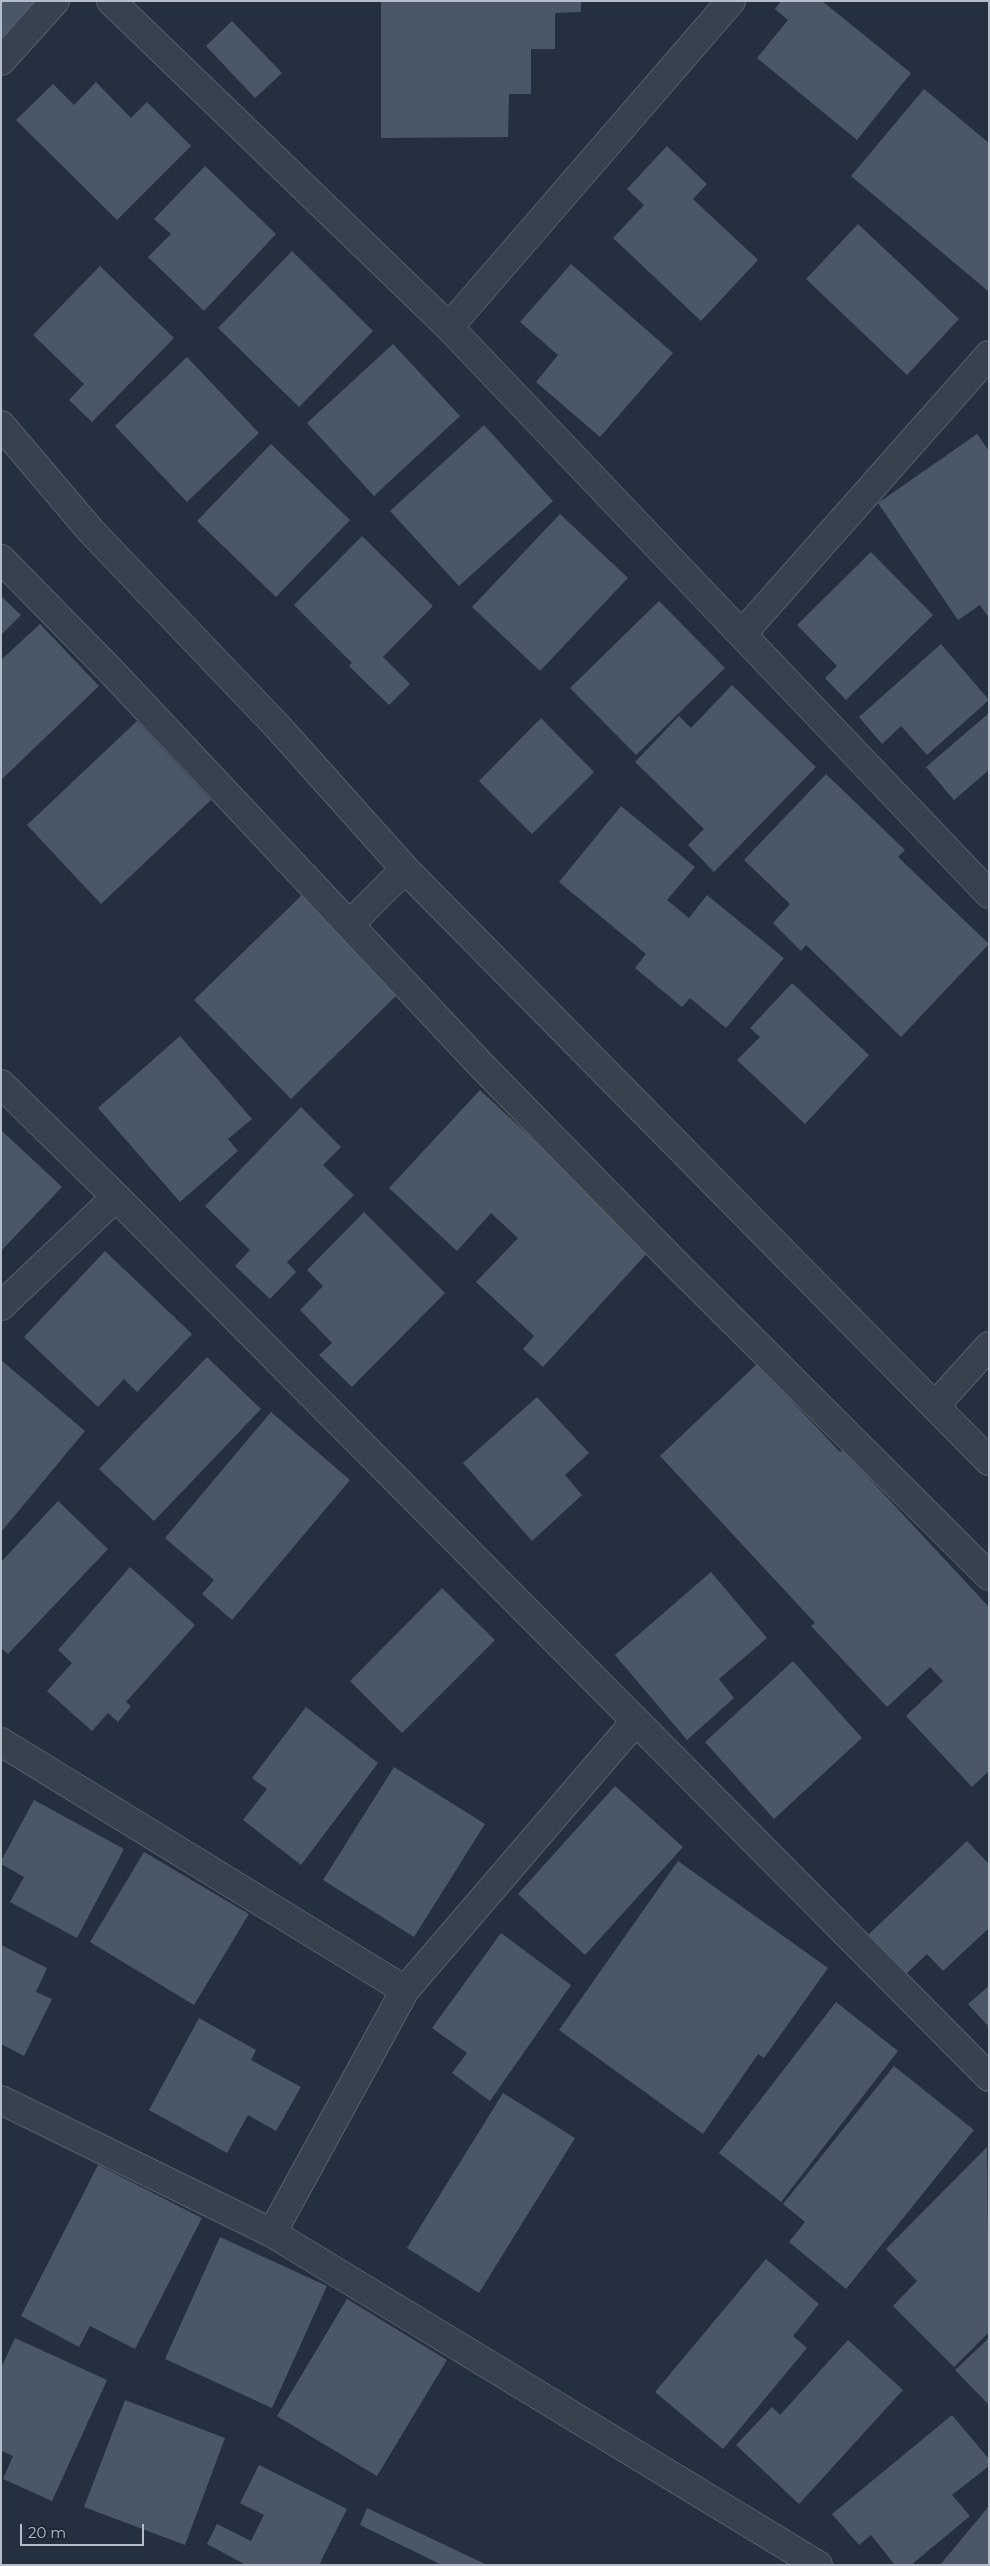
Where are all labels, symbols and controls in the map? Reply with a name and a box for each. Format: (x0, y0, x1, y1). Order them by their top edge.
scale bar (22, 2514, 146, 2546)
text: 20 m (28, 2523, 66, 2542)

